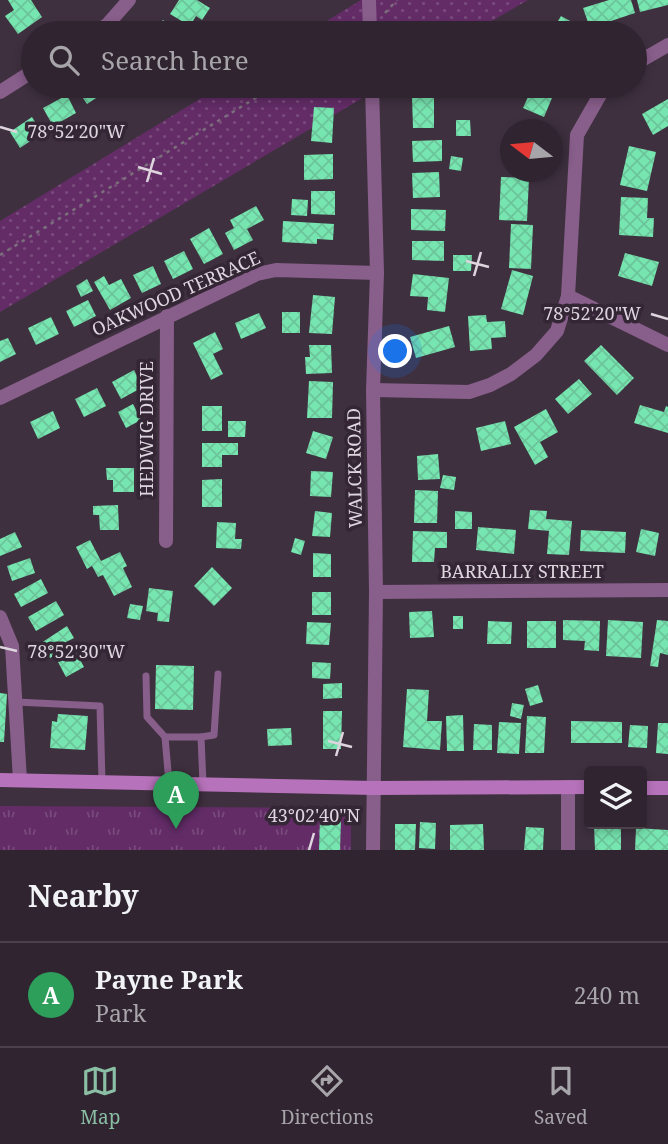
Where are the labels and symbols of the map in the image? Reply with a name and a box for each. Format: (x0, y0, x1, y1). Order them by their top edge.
text: 78°52'20"W (27, 119, 125, 143)
north arrow (500, 119, 563, 182)
street label: OAKWOOD TERRACE (88, 245, 263, 341)
text: 78°52'20"W (543, 301, 641, 325)
your location (378, 334, 412, 368)
street label: HEDWIG DRIVE (134, 361, 158, 497)
street label: WALCK ROAD (341, 408, 367, 528)
street label: BARRALLY STREET (440, 559, 604, 583)
text: 78°52'30"W (27, 639, 125, 663)
pin: A (153, 771, 199, 829)
text: 43°02'40"N (268, 803, 361, 827)

